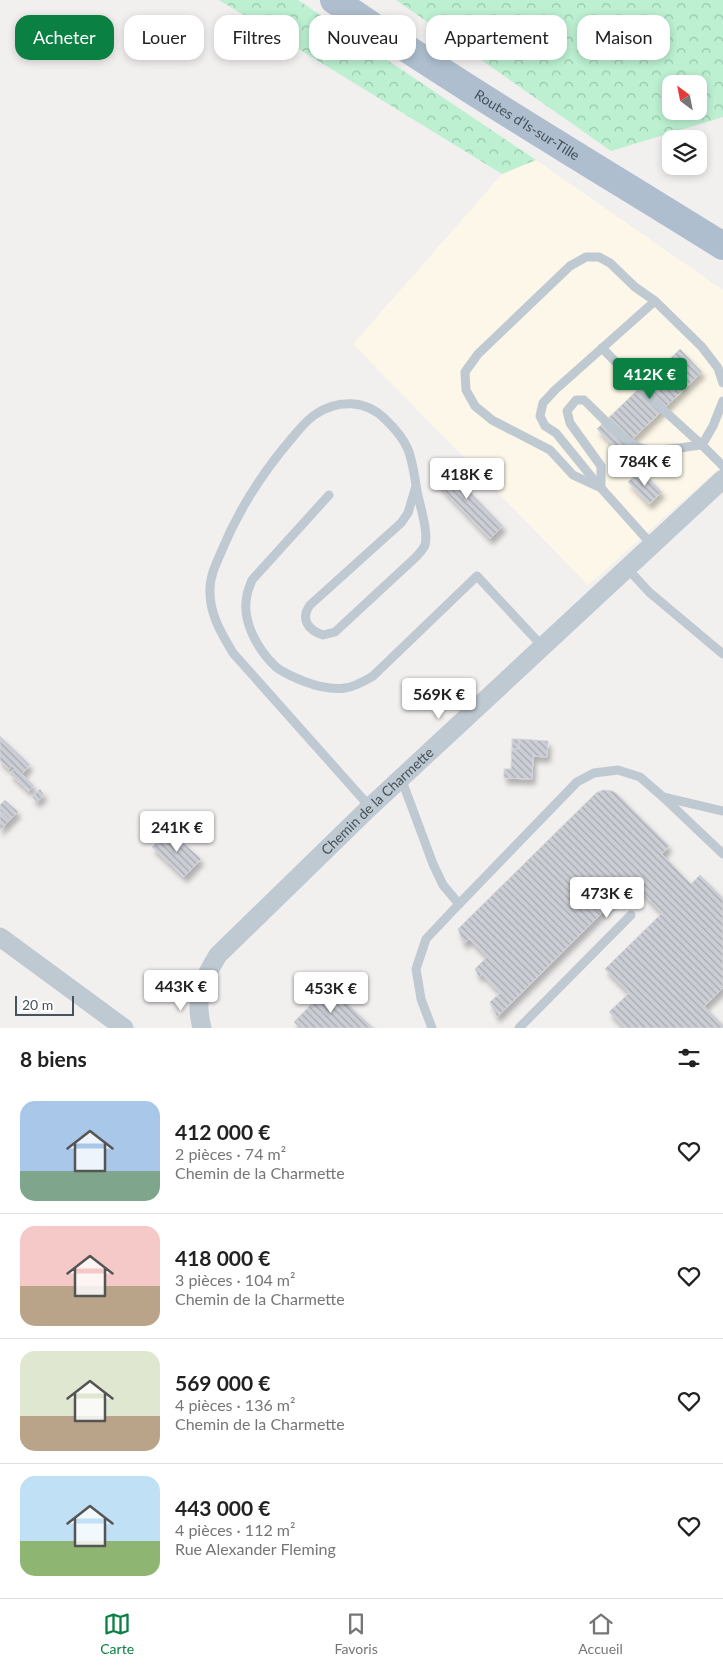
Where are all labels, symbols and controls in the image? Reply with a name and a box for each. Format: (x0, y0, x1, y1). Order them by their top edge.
chip: Acheter (15, 15, 114, 60)
chip: Louer (124, 15, 204, 60)
chip: Filtres (214, 15, 299, 60)
chip: Nouveau (309, 15, 416, 60)
chip: Appartement (426, 15, 567, 60)
chip: Maison (577, 15, 670, 60)
north arrow (662, 75, 708, 120)
map controls (662, 75, 707, 175)
street label: Routes d'Is-sur-Tille (472, 85, 583, 164)
button: layers (662, 130, 707, 175)
pin: 412K € (609, 358, 691, 400)
text: 412K € (624, 364, 676, 383)
pin: 784K € (604, 444, 686, 487)
text: 784K € (619, 451, 671, 470)
pin: 418K € (426, 458, 508, 500)
text: 418K € (441, 464, 493, 483)
pin: 569K € (398, 678, 480, 720)
text: 569K € (413, 684, 465, 703)
street label: Chemin de la Charmette (317, 743, 437, 858)
pin: 241K € (136, 810, 218, 853)
text: 241K € (151, 817, 203, 836)
pin: 473K € (566, 876, 648, 919)
text: 473K € (581, 883, 633, 902)
pin: 443K € (140, 970, 222, 1012)
pin: 453K € (290, 972, 372, 1014)
text: 443K € (155, 976, 207, 995)
text: 453K € (305, 978, 357, 997)
scale bar (15, 993, 74, 1016)
text: 20 m (22, 996, 53, 1013)
icon: filters (675, 1044, 703, 1072)
text: 8 biens (20, 1046, 87, 1071)
text: 412 000 € (175, 1119, 270, 1144)
icon: home (60, 1121, 120, 1181)
icon: heart (675, 1137, 703, 1165)
text: 2 pièces · 74 m² (175, 1144, 286, 1163)
text: Chemin de la Charmette (175, 1163, 345, 1182)
text: 418 000 € (175, 1245, 270, 1270)
icon: home (60, 1246, 120, 1306)
icon: heart (675, 1262, 703, 1290)
text: 3 pièces · 104 m² (175, 1270, 295, 1289)
text: Chemin de la Charmette (175, 1289, 345, 1308)
text: 569 000 € (175, 1370, 270, 1395)
icon: home (60, 1371, 120, 1431)
icon: heart (675, 1387, 703, 1415)
text: 4 pièces · 136 m² (175, 1395, 295, 1414)
text: Chemin de la Charmette (175, 1414, 345, 1433)
text: 443 000 € (175, 1495, 270, 1520)
icon: home (60, 1496, 120, 1556)
icon: heart (675, 1512, 703, 1540)
text: 4 pièces · 112 m² (175, 1520, 295, 1539)
text: Rue Alexander Fleming (175, 1539, 336, 1558)
tab: Carte (100, 1610, 134, 1657)
tab: Favoris (335, 1610, 378, 1657)
tab: Accueil (578, 1610, 623, 1657)

